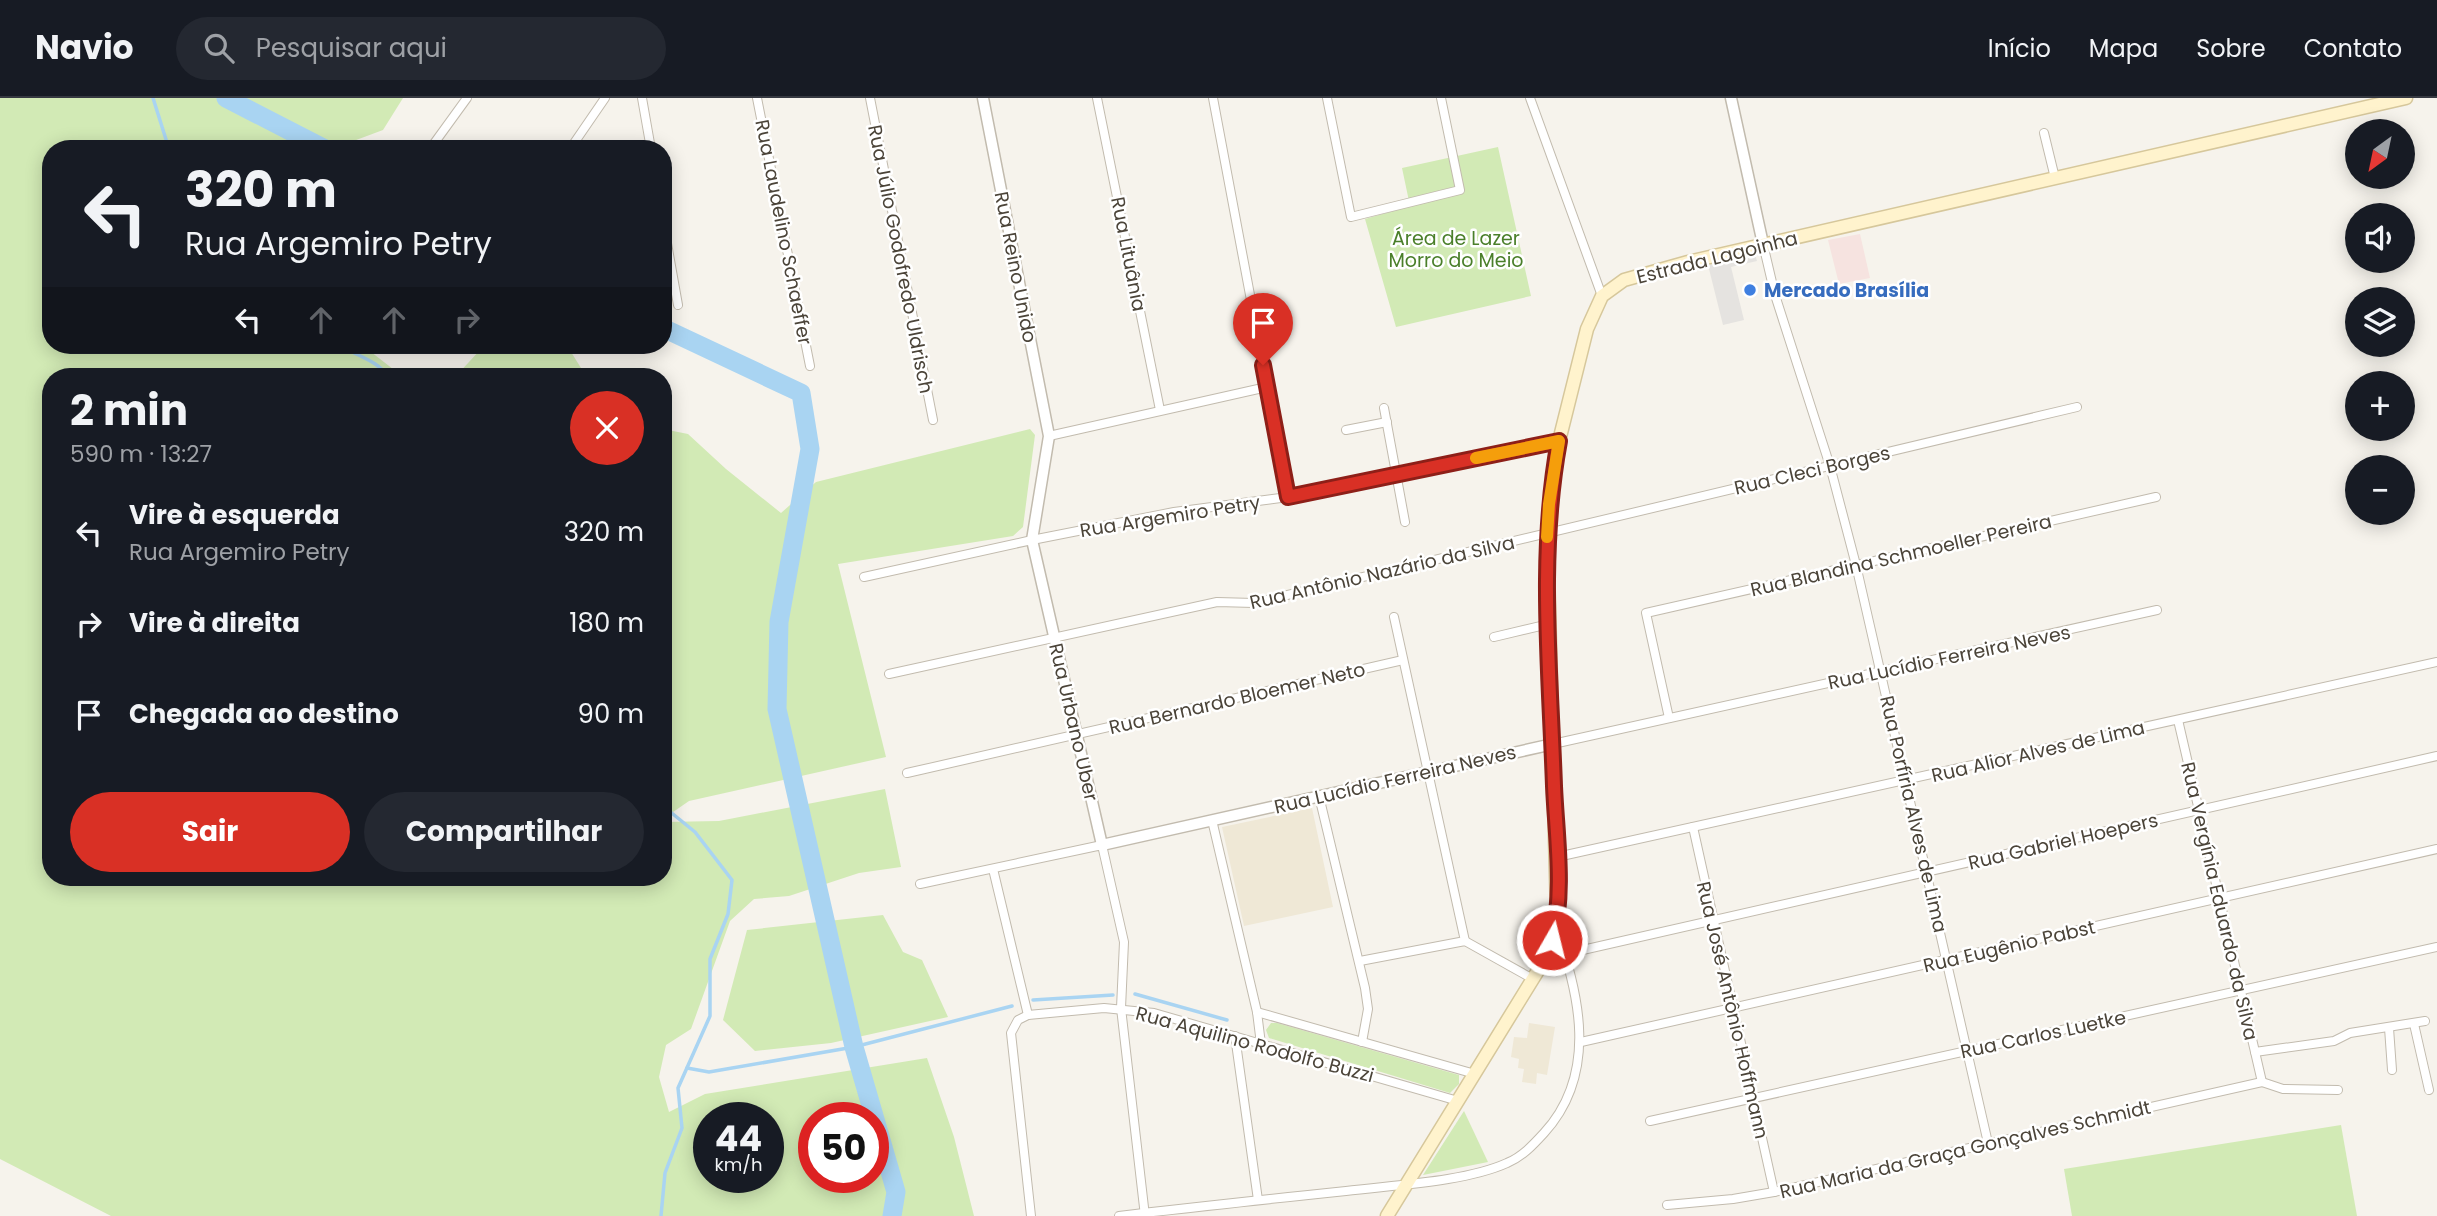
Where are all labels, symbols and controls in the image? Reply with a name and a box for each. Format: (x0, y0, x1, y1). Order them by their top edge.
search box (176, 17, 666, 80)
text: Navio (35, 24, 134, 71)
icon: search (200, 29, 238, 67)
text: Pesquisar aqui (256, 30, 447, 66)
text: Início (1988, 32, 2051, 65)
text: Mapa (2089, 32, 2158, 65)
text: Sobre (2196, 32, 2266, 65)
text: Contato (2304, 32, 2402, 65)
street label: Rua Laudelino Schaeffer (748, 117, 819, 347)
north arrow (2345, 119, 2415, 189)
map controls (2345, 119, 2415, 525)
street label: Rua Júlio Godofredo Uldrisch (861, 122, 940, 396)
text: 320 m (185, 156, 337, 224)
icon: left (70, 168, 161, 259)
street label: Rua Reino Unido (988, 189, 1043, 345)
street label: Rua Lituânia (1104, 195, 1153, 314)
button: sound (2345, 203, 2415, 273)
text: Rua Argemiro Petry (185, 221, 492, 266)
street label: Estrada Lagoinha (1634, 224, 1801, 291)
park label: Área de Lazer Morro do Meio (1389, 225, 1523, 274)
place label: Mercado Brasília (1764, 277, 1929, 304)
marker: Mercado Brasília (1742, 282, 1758, 298)
button: layers (2345, 287, 2415, 357)
pin (1233, 293, 1293, 365)
icon: left (229, 301, 267, 339)
icon: ahead (302, 301, 340, 339)
icon: ahead (375, 301, 413, 339)
icon: right (448, 301, 486, 339)
icon: arrive (1244, 304, 1282, 342)
button: + (2345, 371, 2415, 441)
text: 2 min (70, 381, 188, 440)
button: close (570, 391, 644, 465)
text: 590 m · 13:27 (70, 438, 212, 470)
street label: Rua Cleci Borges (1731, 439, 1893, 502)
button: − (2345, 455, 2415, 525)
street label: Rua Argemiro Petry (1078, 489, 1262, 544)
text: Vire à esquerda (129, 497, 340, 533)
street label: Rua Blandina Schmoeller Pereira (1748, 508, 2054, 603)
icon: left (70, 514, 108, 552)
text: 320 m (564, 514, 644, 550)
street label: Rua Antônio Nazário da Silva (1247, 529, 1517, 616)
text: Rua Argemiro Petry (129, 536, 350, 568)
icon: right (70, 605, 108, 643)
text: Vire à direita (129, 605, 300, 641)
text: 180 m (569, 605, 644, 641)
street label: Rua Lucídio Ferreira Neves (1825, 619, 2073, 696)
street label: Rua Urbano Uber (1042, 641, 1105, 804)
street label: Rua Bernardo Bloemer Neto (1106, 656, 1368, 741)
street label: Rua Porfíria Alves de Lima (1873, 693, 1954, 935)
icon: arrive (70, 696, 108, 734)
text: Chegada ao destino (129, 696, 399, 732)
text: 90 m (578, 696, 644, 732)
street label: Rua Alior Alves de Lima (1929, 714, 2147, 789)
street label: Rua Lucídio Ferreira Neves (1272, 739, 1519, 820)
street label: Rua Vergínia Eduardo da Silva (2174, 759, 2265, 1043)
button: Sair (70, 792, 350, 872)
button: Compartilhar (364, 792, 644, 872)
street label: Rua Gabriel Hoepers (1966, 807, 2161, 876)
street label: Rua José Antônio Hoffmann (1690, 879, 1775, 1141)
position arrow (1515, 903, 1589, 977)
street label: Rua Eugênio Pabst (1920, 914, 2098, 979)
street label: Rua Aquilino Rodolfo Buzzi (1133, 1000, 1377, 1089)
street label: Rua Carlos Luetke (1958, 1004, 2128, 1065)
street label: Rua Maria da Graça Gonçalves Schmidt (1777, 1094, 2153, 1205)
speed limit sign: 50 (798, 1102, 889, 1193)
text: 44 (715, 1114, 762, 1163)
text: km/h (715, 1152, 762, 1177)

